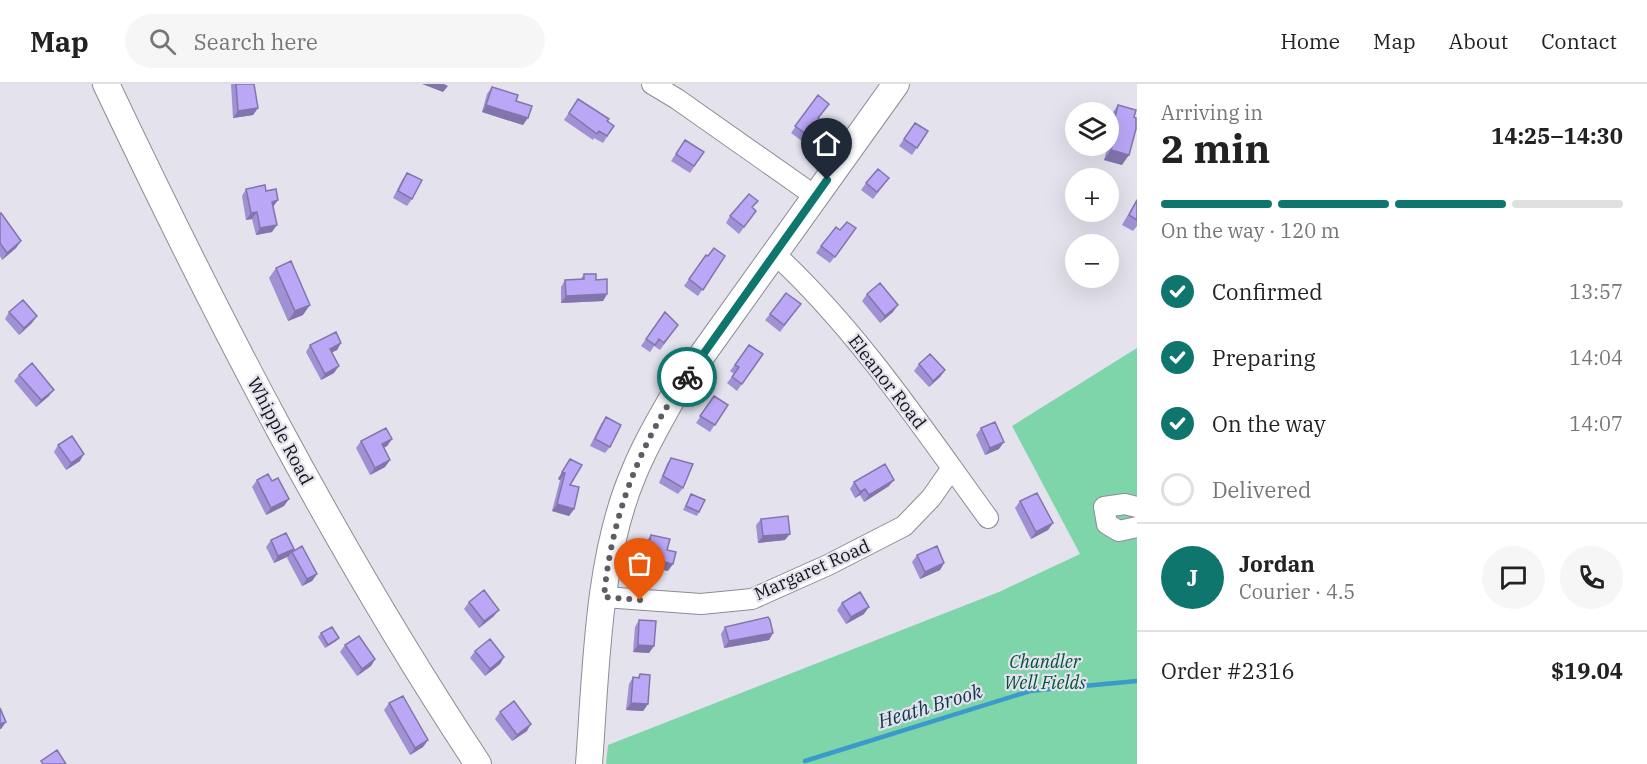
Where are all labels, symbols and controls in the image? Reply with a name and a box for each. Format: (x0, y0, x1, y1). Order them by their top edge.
search box (125, 14, 545, 68)
text: Map (30, 23, 89, 60)
icon: search (146, 25, 179, 58)
text: Search here (194, 27, 318, 56)
text: Home (1280, 27, 1340, 55)
text: Map (1373, 27, 1416, 55)
text: About (1449, 27, 1508, 55)
text: Contact (1541, 27, 1617, 55)
text: Arriving in (1161, 99, 1263, 126)
map controls (1065, 102, 1119, 288)
button: layers (1065, 102, 1119, 156)
pin (801, 118, 852, 180)
text: 14:25–14:30 (1491, 121, 1623, 150)
text: 2 min (1161, 123, 1270, 174)
icon: home (810, 127, 843, 160)
button: + (1065, 168, 1119, 222)
text: On the way · 120 m (1161, 217, 1340, 244)
button: − (1065, 234, 1119, 288)
icon: check (1161, 275, 1194, 308)
text: Confirmed (1212, 277, 1323, 306)
text: 13:57 (1569, 278, 1623, 305)
street label: Eleanor Road (843, 330, 931, 433)
icon: check (1161, 341, 1194, 374)
text: Preparing (1212, 343, 1316, 372)
text: 14:04 (1569, 344, 1623, 371)
courier (657, 347, 717, 407)
icon: bike (671, 361, 704, 394)
street label: Whipple Road (242, 373, 318, 489)
icon: check (1161, 407, 1194, 440)
text: On the way (1212, 409, 1326, 438)
text: 14:07 (1569, 410, 1623, 437)
text: Delivered (1212, 475, 1311, 504)
street label: Margaret Road (750, 534, 873, 605)
pin (614, 538, 665, 600)
button: chat (1482, 546, 1545, 609)
button: phone (1560, 546, 1623, 609)
icon: bag (623, 547, 656, 580)
text: Jordan (1239, 549, 1315, 578)
text: J (1187, 563, 1198, 592)
text: Courier · 4.5 (1239, 578, 1355, 605)
park label: Chandler Well Fields (1004, 650, 1086, 694)
text: Order #2316 (1161, 656, 1295, 685)
text: $19.04 (1551, 656, 1623, 685)
water label: Heath Brook (873, 677, 986, 734)

